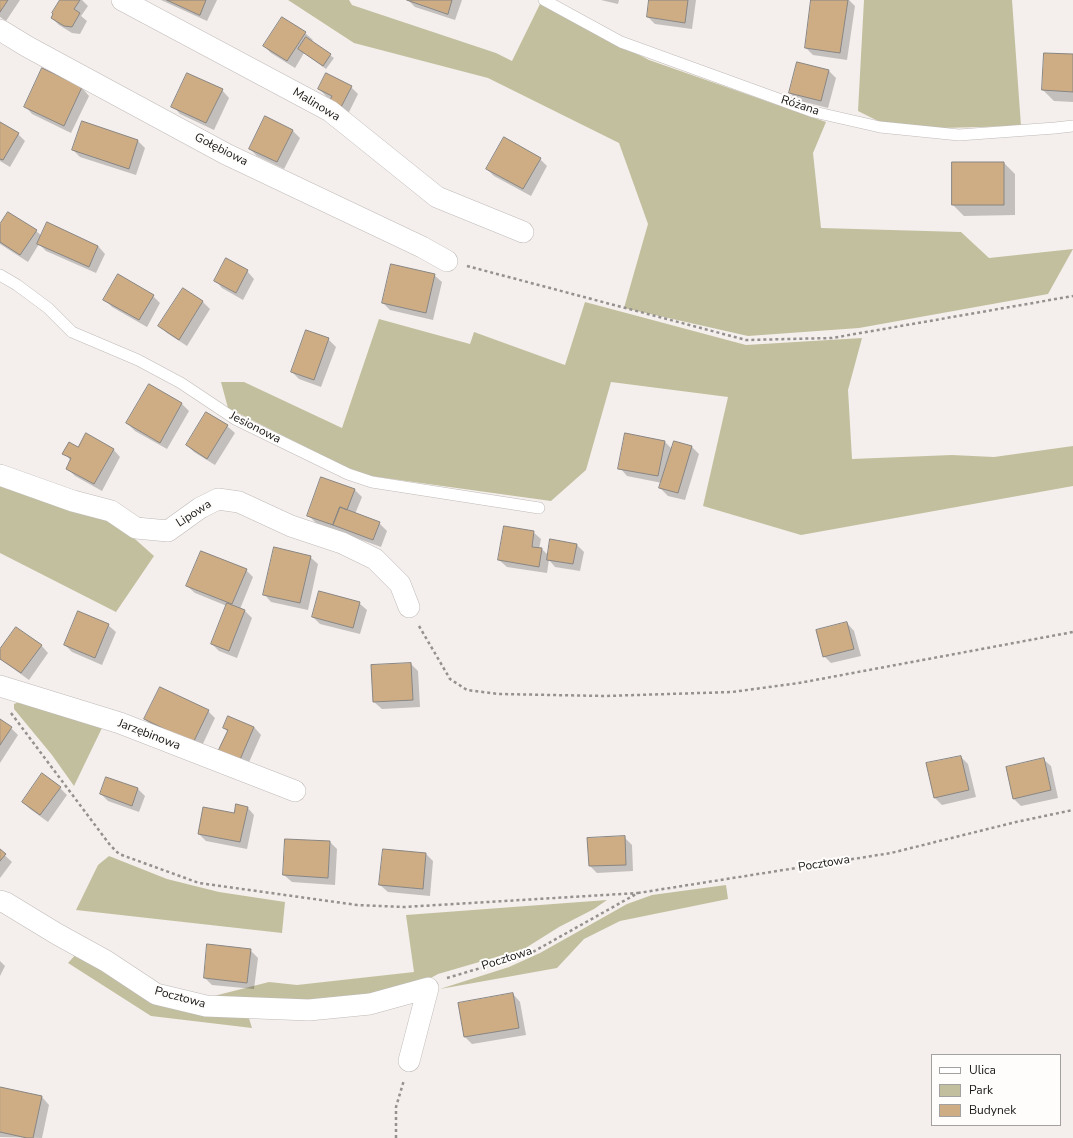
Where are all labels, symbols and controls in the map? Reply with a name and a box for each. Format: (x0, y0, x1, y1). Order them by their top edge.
street label: Malinowa (290, 85, 342, 125)
street label: Różana (779, 93, 821, 119)
street label: Gołębiowa (192, 130, 250, 170)
street label: Jesionowa (227, 409, 283, 447)
street label: Lipowa (174, 497, 214, 531)
street label: Jarzębinowa (116, 716, 182, 754)
street label: Pocztowa (797, 853, 851, 875)
street label: Pocztowa (480, 944, 534, 974)
street label: Pocztowa (153, 984, 207, 1012)
legend (931, 1054, 1061, 1126)
text: Ulica (969, 1062, 996, 1078)
text: Park (969, 1082, 993, 1098)
text: Budynek (969, 1102, 1016, 1118)

